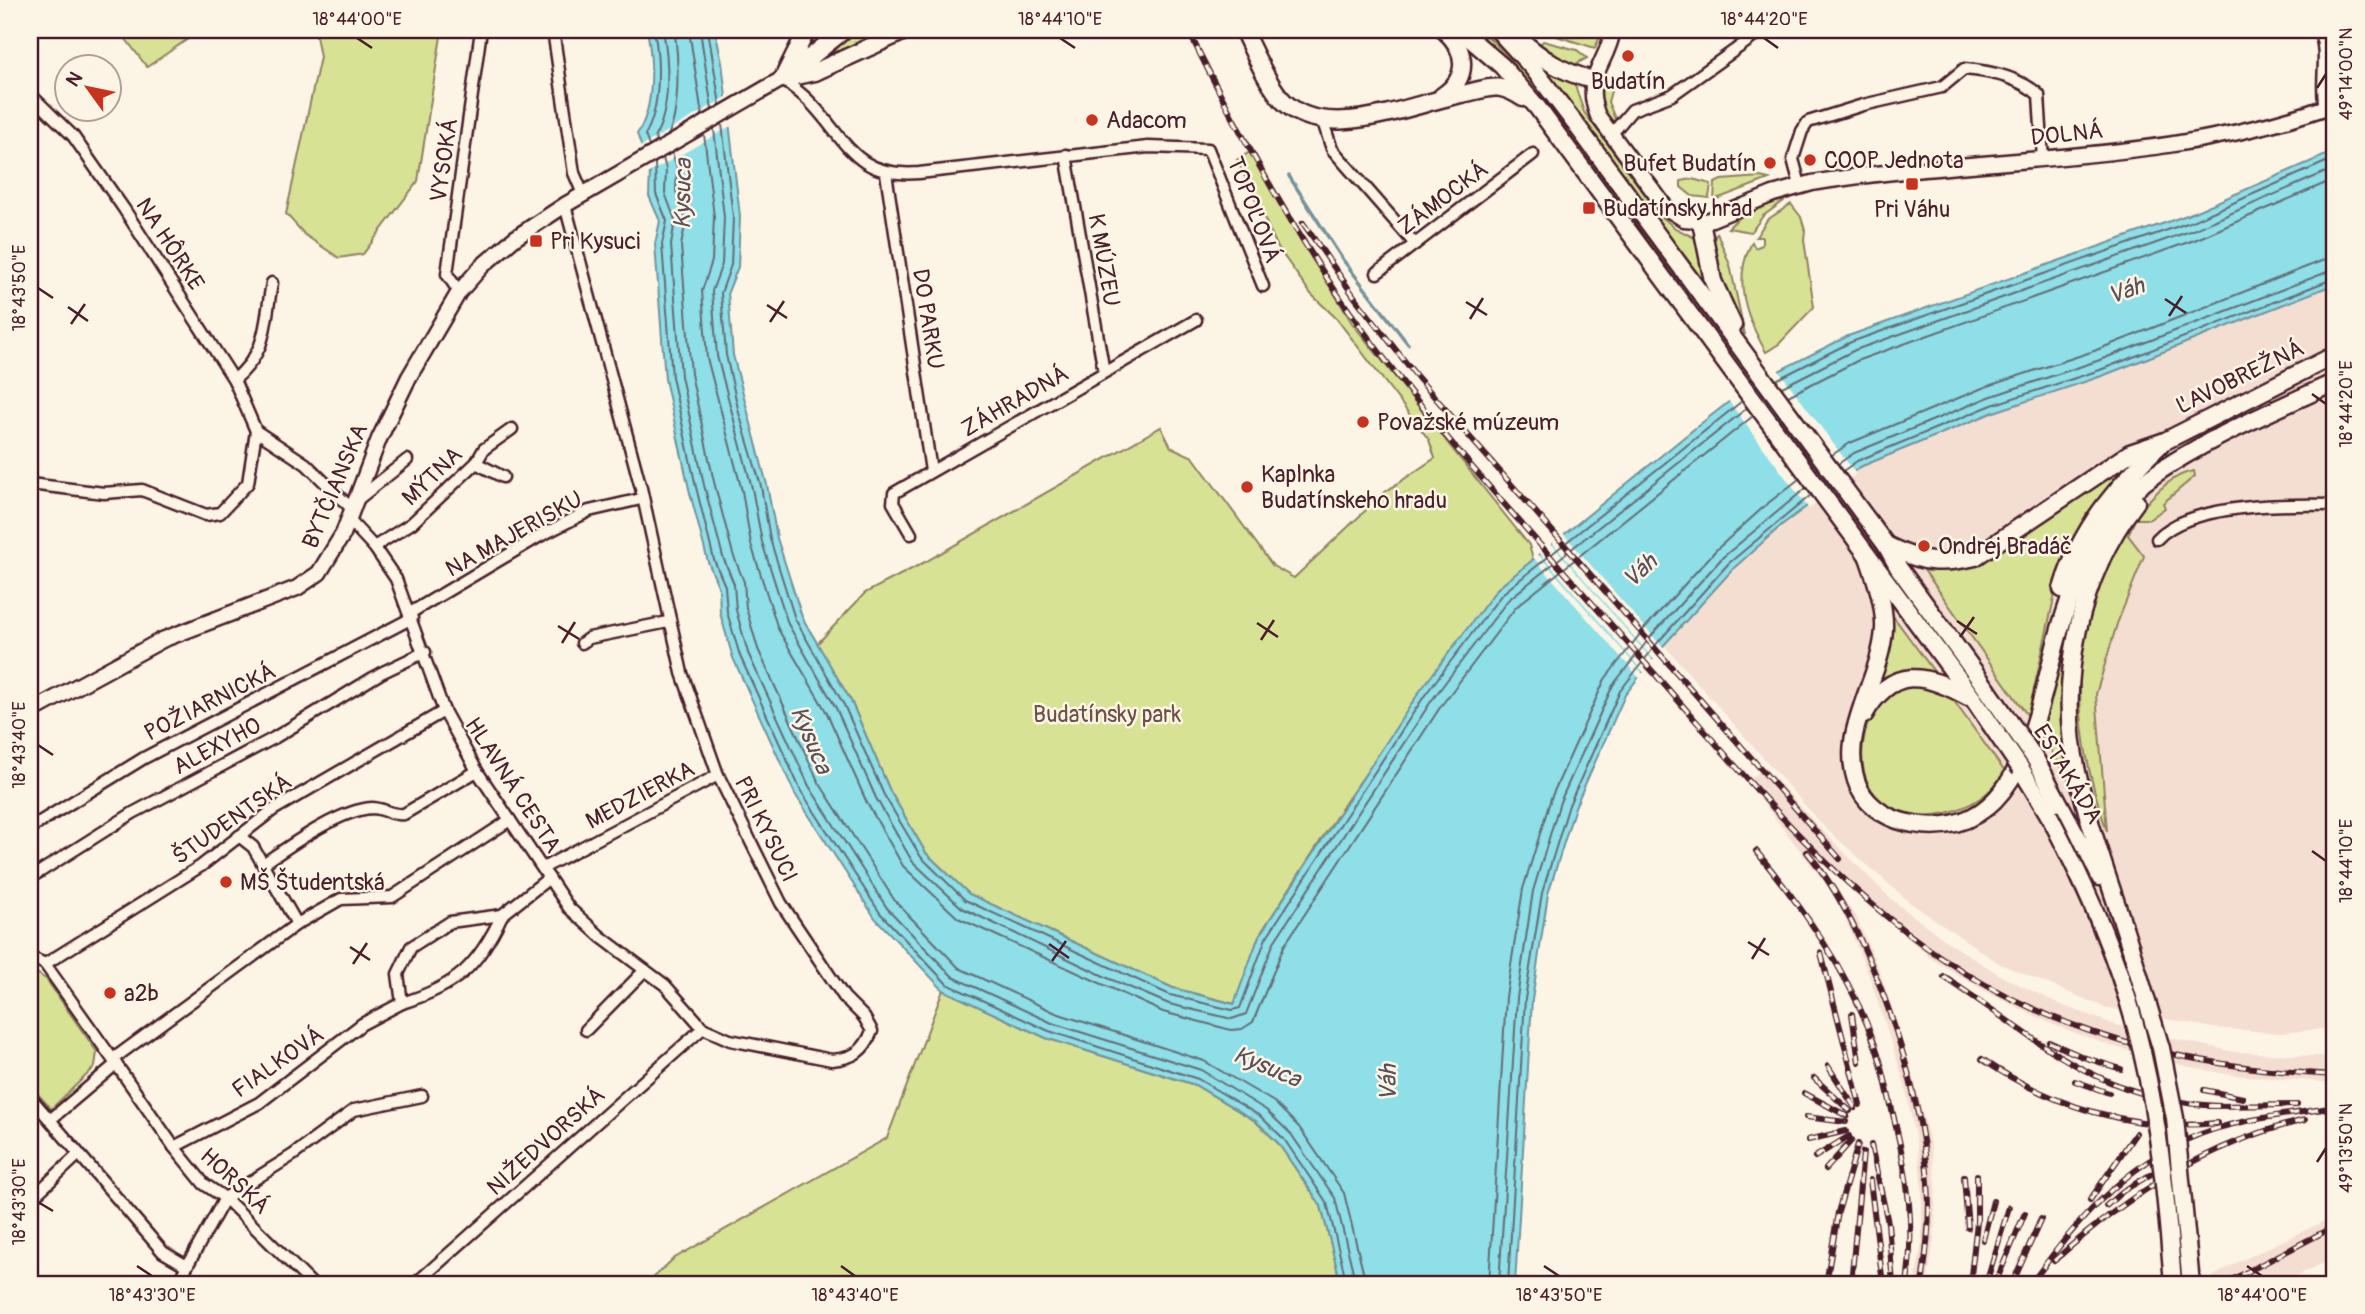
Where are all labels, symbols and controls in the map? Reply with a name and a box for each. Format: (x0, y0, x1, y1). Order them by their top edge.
text: 18°44'00"E (312, 8, 402, 31)
text: 18°44'10"E (1018, 8, 1102, 31)
text: 18°44'20"E (1720, 8, 1808, 31)
text: 49°14'00"N (2335, 28, 2358, 120)
marker: Budatín (1620, 48, 1636, 64)
north arrow (52, 52, 122, 122)
text: N (61, 67, 88, 91)
place label: Budatín (1591, 67, 1665, 96)
place label: Adacom (1106, 106, 1187, 135)
marker: Adacom (1084, 112, 1100, 128)
street label: VYSOKÁ (424, 116, 464, 204)
street label: DOLNÁ (2029, 116, 2105, 152)
place label: COOP Jednota (1824, 146, 1964, 175)
place label: Bufet Budatín (1623, 149, 1756, 178)
marker: COOP Jednota (1802, 152, 1818, 168)
street label: TOPOĽOVÁ (1220, 153, 1288, 267)
street label: ZÁMOCKÁ (1392, 155, 1494, 241)
marker: Bufet Budatín (1762, 155, 1778, 171)
water label: Kysuca (668, 157, 698, 229)
marker: Pri Váhu (1904, 176, 1920, 192)
street label: NA HÔRKE (129, 192, 211, 296)
place label: Budatínsky hrad (1603, 194, 1753, 223)
place label: Pri Váhu (1874, 195, 1950, 224)
marker: Budatínsky hrad (1581, 200, 1597, 216)
street label: K MÚZEU (1082, 211, 1126, 309)
place label: Pri Kysuci (550, 227, 640, 256)
marker: Pri Kysuci (528, 233, 544, 249)
text: 18°43'50"E (8, 245, 31, 331)
street label: DO PARKU (906, 267, 950, 371)
water label: Váh (2104, 270, 2150, 311)
street label: ĽAVOBREŽNÁ (2171, 333, 2309, 421)
street label: ZÁHRADNÁ (956, 359, 1074, 443)
text: 18°44'20"E (2335, 360, 2358, 448)
place label: Považské múzeum (1377, 408, 1559, 437)
marker: Považské múzeum (1355, 414, 1371, 430)
street label: BYTČIANSKA (296, 419, 374, 553)
street label: MÝTNA (396, 440, 468, 512)
place label: Kaplnka Budatínskeho hradu (1261, 460, 1447, 515)
marker: Kaplnka Budatínskeho hradu (1239, 479, 1255, 495)
street label: NA MAJERISKU (440, 484, 588, 584)
place label: Ondrej Bradáč (1938, 532, 2072, 561)
marker: Ondrej Bradáč (1916, 538, 1932, 554)
water label: Váh (1617, 547, 1665, 594)
street label: POŽIARNICKÁ (139, 656, 281, 748)
park label: Budatínsky park (1033, 700, 1181, 729)
text: 18°43'40"E (8, 701, 31, 789)
water label: Kysuca (784, 702, 839, 780)
street label: ALEXYHO (168, 711, 266, 781)
street label: HLAVNÁ CESTA (458, 712, 568, 858)
street label: ESTAKÁDA (2027, 719, 2109, 829)
street label: MEDZIERKA (581, 754, 699, 836)
street label: ŠTUDENTSKÁ (166, 766, 297, 871)
street label: PRI KYSUCI (728, 771, 804, 887)
text: 18°44'10"E (2335, 819, 2358, 903)
place label: MŠ Študentská (240, 867, 385, 897)
marker: MŠ Študentská (218, 874, 234, 890)
place label: a2b (124, 979, 159, 1008)
marker: a2b (102, 985, 118, 1001)
street label: FIALKOVÁ (226, 1020, 330, 1104)
water label: Kysuca (1229, 1040, 1307, 1095)
water label: Váh (1374, 1063, 1403, 1101)
street label: NIŽEDVORSKÁ (481, 1080, 611, 1202)
text: 49°13'50"N (2335, 1103, 2358, 1193)
street label: HORSKÁ (194, 1141, 276, 1221)
text: 18°43'30"E (8, 1158, 31, 1246)
text: 18°43'30"E (108, 1284, 196, 1307)
text: 18°43'40"E (811, 1284, 899, 1307)
text: 18°43'50"E (1516, 1284, 1602, 1307)
text: 18°44'00"E (2217, 1284, 2307, 1307)

